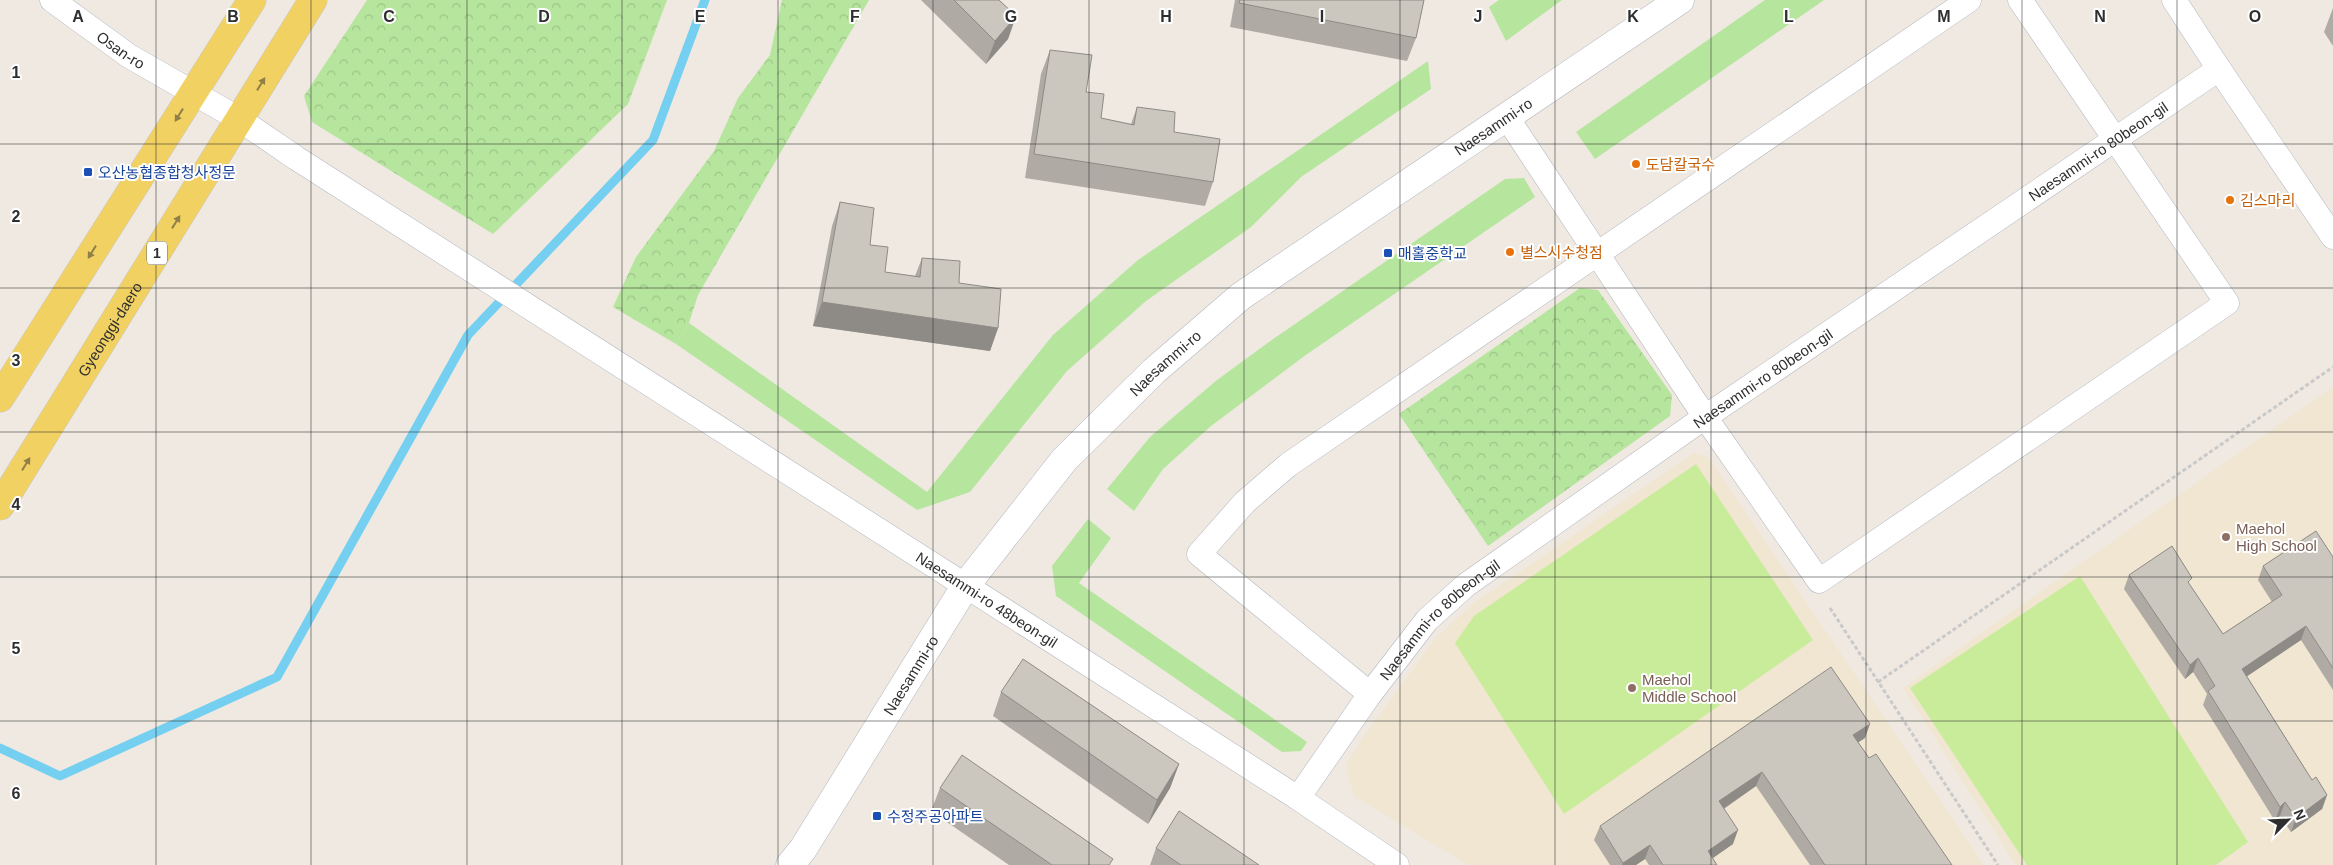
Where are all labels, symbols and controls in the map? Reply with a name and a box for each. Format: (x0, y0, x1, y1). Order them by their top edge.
text: A (72, 8, 84, 25)
text: B (227, 8, 239, 25)
text: C (383, 8, 395, 25)
text: D (538, 8, 550, 25)
text: E (695, 8, 706, 25)
text: F (850, 8, 860, 25)
text: G (1005, 8, 1017, 25)
text: H (1160, 8, 1172, 25)
text: I (1320, 8, 1324, 25)
text: J (1474, 8, 1482, 25)
text: K (1627, 8, 1639, 25)
text: L (1784, 8, 1794, 25)
text: M (1937, 8, 1951, 25)
text: N (2094, 8, 2106, 25)
text: O (2249, 8, 2261, 25)
street label: Osan-ro (94, 27, 148, 72)
text: 1 (12, 64, 21, 81)
one-way arrow (257, 77, 266, 90)
street label: Naesammi-ro (1451, 94, 1535, 158)
street label: Naesammi-ro 80beon-gil (2025, 98, 2171, 204)
one-way arrow (175, 108, 184, 122)
place label: 도담칼국수 (1646, 156, 1715, 173)
marker: 도담칼국수 (1630, 158, 1642, 170)
place label: 오산농협종합청사정문 (98, 164, 236, 181)
marker: 오산농협종합청사정문 (82, 166, 94, 178)
place label: 김스마리 (2240, 192, 2295, 209)
marker: 김스마리 (2224, 194, 2236, 206)
text: 2 (12, 208, 21, 225)
one-way arrow (171, 215, 180, 229)
road number: 1 (147, 242, 167, 264)
place label: 별스시수청점 (1520, 244, 1603, 261)
place label: 매홀중학교 (1398, 245, 1467, 262)
one-way arrow (88, 246, 97, 259)
marker: 별스시수청점 (1504, 246, 1516, 258)
marker: 매홀중학교 (1382, 247, 1394, 259)
street label: Gyeonggi-daero (74, 279, 145, 379)
street label: Naesammi-ro 80beon-gil (1690, 325, 1835, 431)
street label: Naesammi-ro (1126, 326, 1204, 399)
text: 3 (12, 352, 21, 369)
one-way arrow (21, 458, 30, 471)
text: 4 (12, 496, 21, 513)
place label: Maehol High School (2236, 520, 2317, 554)
marker: Maehol High School (2220, 531, 2232, 543)
street label: Naesammi-ro 48beon-gil (913, 548, 1061, 651)
street label: Naesammi-ro 80beon-gil (1376, 556, 1503, 683)
street label: Naesammi-ro (879, 632, 941, 718)
text: 5 (12, 640, 21, 657)
place label: Maehol Middle School (1642, 671, 1736, 705)
marker: Maehol Middle School (1626, 682, 1638, 694)
text: 6 (12, 785, 21, 802)
north arrow (2263, 795, 2313, 845)
text: N (2291, 807, 2309, 823)
place label: 수정주공아파트 (887, 808, 984, 825)
marker: 수정주공아파트 (871, 810, 883, 822)

